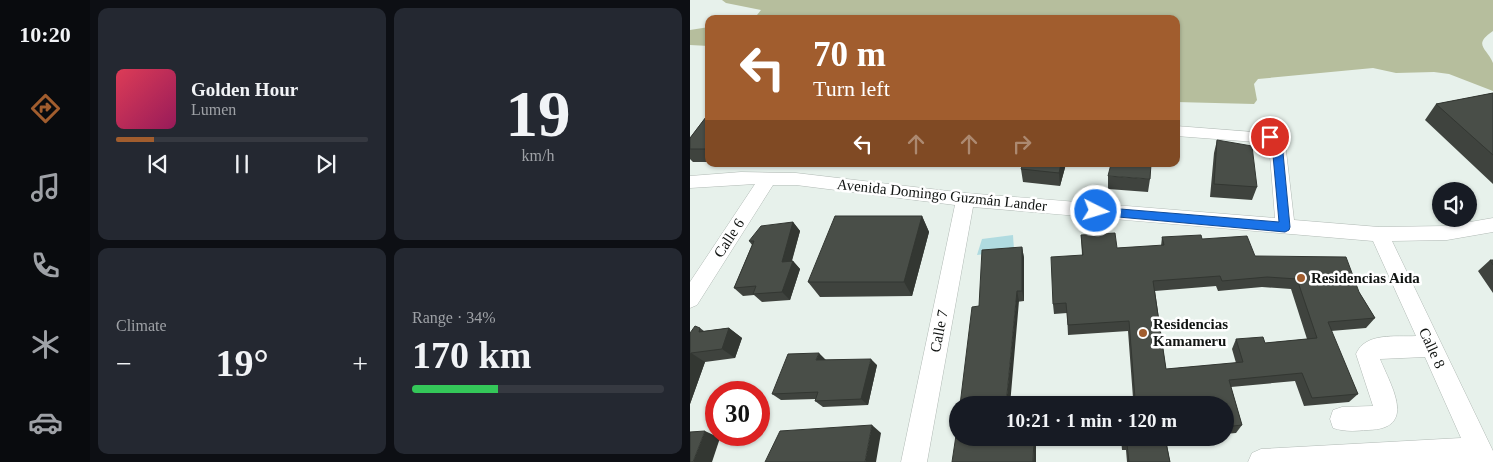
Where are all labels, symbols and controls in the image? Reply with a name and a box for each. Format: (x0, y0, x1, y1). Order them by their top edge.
text: 10:20 (19, 22, 71, 47)
icon: left (730, 35, 795, 100)
text: 70 m (813, 35, 886, 74)
text: Turn left (813, 76, 890, 101)
text: 19 (506, 78, 571, 150)
text: Golden Hour (191, 79, 298, 100)
icon: directions (28, 91, 63, 126)
text: Lumen (191, 101, 236, 118)
pin (1249, 116, 1291, 158)
icon: arrive (1256, 123, 1284, 151)
icon: left (849, 130, 877, 158)
icon: ahead (902, 130, 930, 158)
icon: ahead (955, 130, 983, 158)
icon: right (1008, 130, 1036, 158)
text: km/h (522, 147, 554, 164)
icon: previous (144, 150, 172, 178)
icon: pause (228, 150, 256, 178)
icon: next (312, 150, 340, 178)
icon: music (28, 170, 63, 205)
street label: Avenida Domingo Guzmán Lander (836, 176, 1048, 214)
map controls (1432, 182, 1477, 227)
button: sound (1432, 182, 1477, 227)
position arrow (1069, 184, 1121, 236)
street label: Calle 6 (711, 215, 748, 260)
icon: phone (28, 248, 63, 283)
place label: Residencias Aida (1311, 270, 1420, 286)
marker: Residencias Aida (1295, 272, 1307, 284)
street label: Calle 7 (927, 308, 951, 354)
text: Range · 34% (412, 309, 496, 326)
place label: Residencias Kamameru (1153, 316, 1228, 349)
text: Climate (116, 317, 167, 334)
street label: Calle 8 (1416, 325, 1448, 371)
icon: climate (28, 327, 63, 362)
marker: Residencias Kamameru (1137, 327, 1149, 339)
text: 170 km (412, 334, 531, 376)
text: 19° (215, 342, 269, 384)
text: − (116, 348, 132, 379)
text: + (352, 348, 368, 379)
speed limit sign: 30 (705, 381, 770, 446)
icon: car (28, 405, 63, 440)
text: 10:21 · 1 min · 120 m (1006, 410, 1177, 431)

